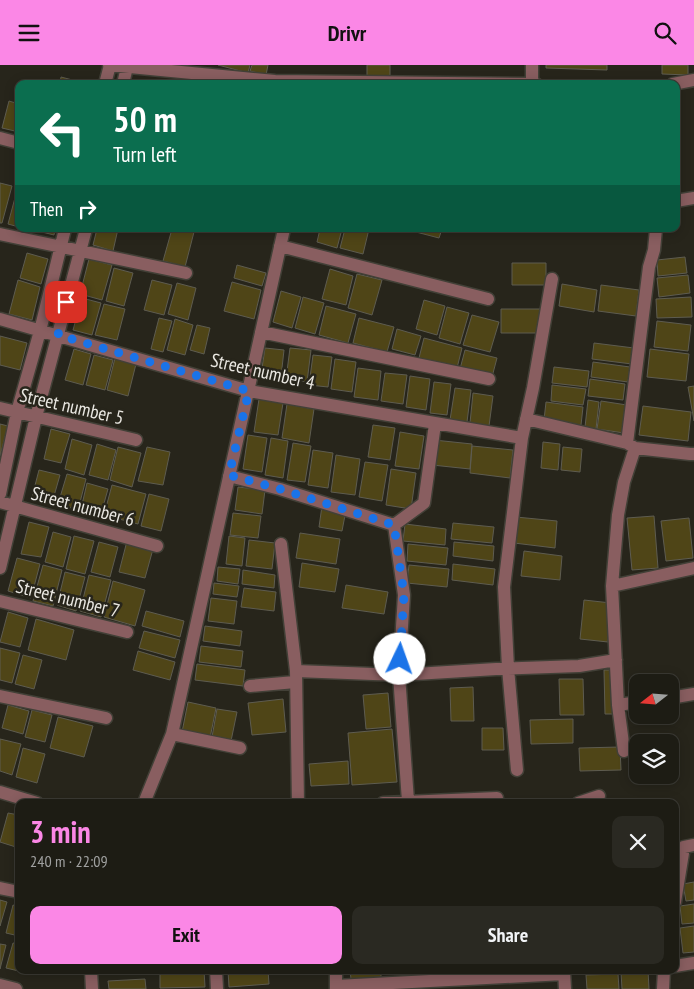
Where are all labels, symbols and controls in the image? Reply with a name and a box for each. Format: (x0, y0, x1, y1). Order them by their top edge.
icon: menu (15, 19, 43, 47)
text: Drivr (328, 19, 366, 47)
icon: search (651, 19, 679, 47)
text: 50 m (113, 96, 177, 142)
icon: left (30, 100, 95, 165)
text: Turn left (113, 140, 177, 168)
icon: right (73, 195, 101, 223)
text: Then (30, 197, 63, 221)
pin (45, 281, 87, 323)
icon: arrive (52, 288, 80, 316)
street label: Street number 4 (209, 347, 318, 395)
street label: Street number 5 (18, 382, 126, 430)
street label: Street number 6 (29, 481, 137, 531)
street label: Street number 7 (14, 574, 122, 622)
position arrow (373, 632, 425, 684)
north arrow (629, 674, 679, 724)
map controls (629, 674, 679, 784)
button: layers (629, 734, 679, 784)
text: 3 min (30, 812, 91, 851)
button: close (612, 816, 664, 868)
text: 240 m · 22:09 (30, 851, 108, 871)
button: Exit (30, 906, 342, 964)
button: Share (352, 906, 664, 964)

